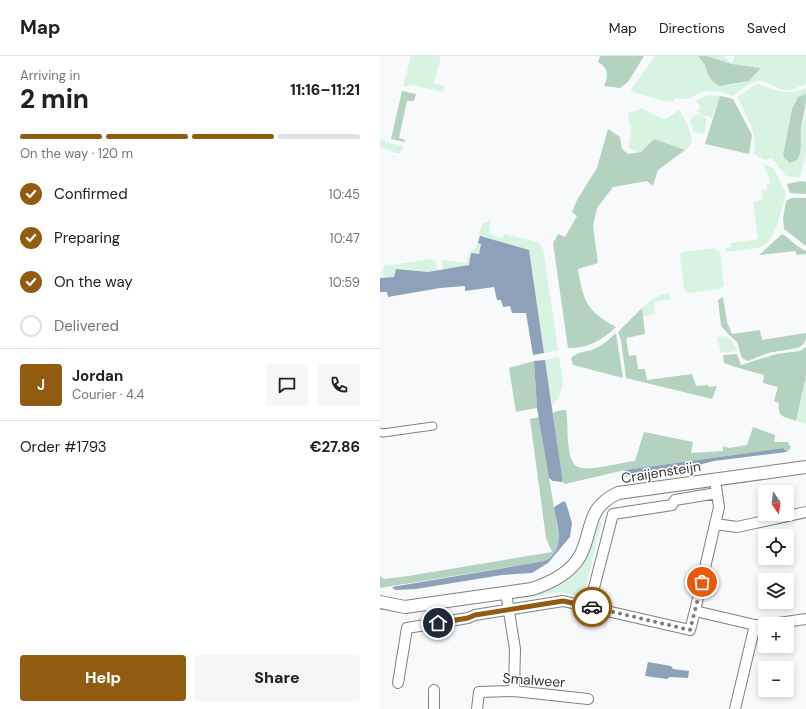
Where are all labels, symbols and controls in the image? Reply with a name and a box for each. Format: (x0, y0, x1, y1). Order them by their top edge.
text: Map (20, 15, 60, 40)
text: Map (609, 19, 637, 37)
text: Directions (659, 19, 725, 37)
text: Saved (747, 19, 786, 37)
text: Arriving in (20, 67, 80, 84)
text: 11:16–11:21 (290, 80, 360, 100)
text: 2 min (20, 82, 89, 116)
text: On the way · 120 m (20, 145, 133, 162)
icon: check (20, 183, 42, 205)
text: Confirmed (54, 184, 128, 204)
text: 10:45 (329, 186, 360, 203)
icon: check (20, 227, 42, 249)
text: Preparing (54, 228, 120, 248)
text: 10:47 (330, 230, 360, 247)
icon: check (20, 271, 42, 293)
text: On the way (54, 272, 133, 292)
text: 10:59 (329, 274, 360, 291)
text: Delivered (54, 316, 119, 336)
button: chat (266, 364, 308, 406)
button: phone (318, 364, 360, 406)
text: Jordan (72, 366, 123, 386)
text: J (37, 375, 45, 395)
text: Courier · 4.4 (72, 386, 144, 403)
text: Order #1793 (20, 437, 107, 457)
text: €27.86 (310, 437, 360, 457)
street label: Craijensteijn (620, 457, 702, 487)
north arrow (758, 485, 794, 521)
map controls (758, 485, 794, 697)
button: locate (758, 529, 794, 565)
pin (685, 565, 719, 599)
icon: bag (691, 571, 713, 593)
button: layers (758, 573, 794, 609)
courier (572, 587, 612, 627)
icon: car (581, 596, 603, 618)
pin (421, 606, 455, 640)
icon: home (427, 612, 449, 634)
button: + (758, 617, 794, 653)
button: Help (20, 655, 186, 701)
button: Share (194, 655, 360, 701)
button: − (758, 661, 794, 697)
street label: Smalweer (502, 669, 566, 691)

